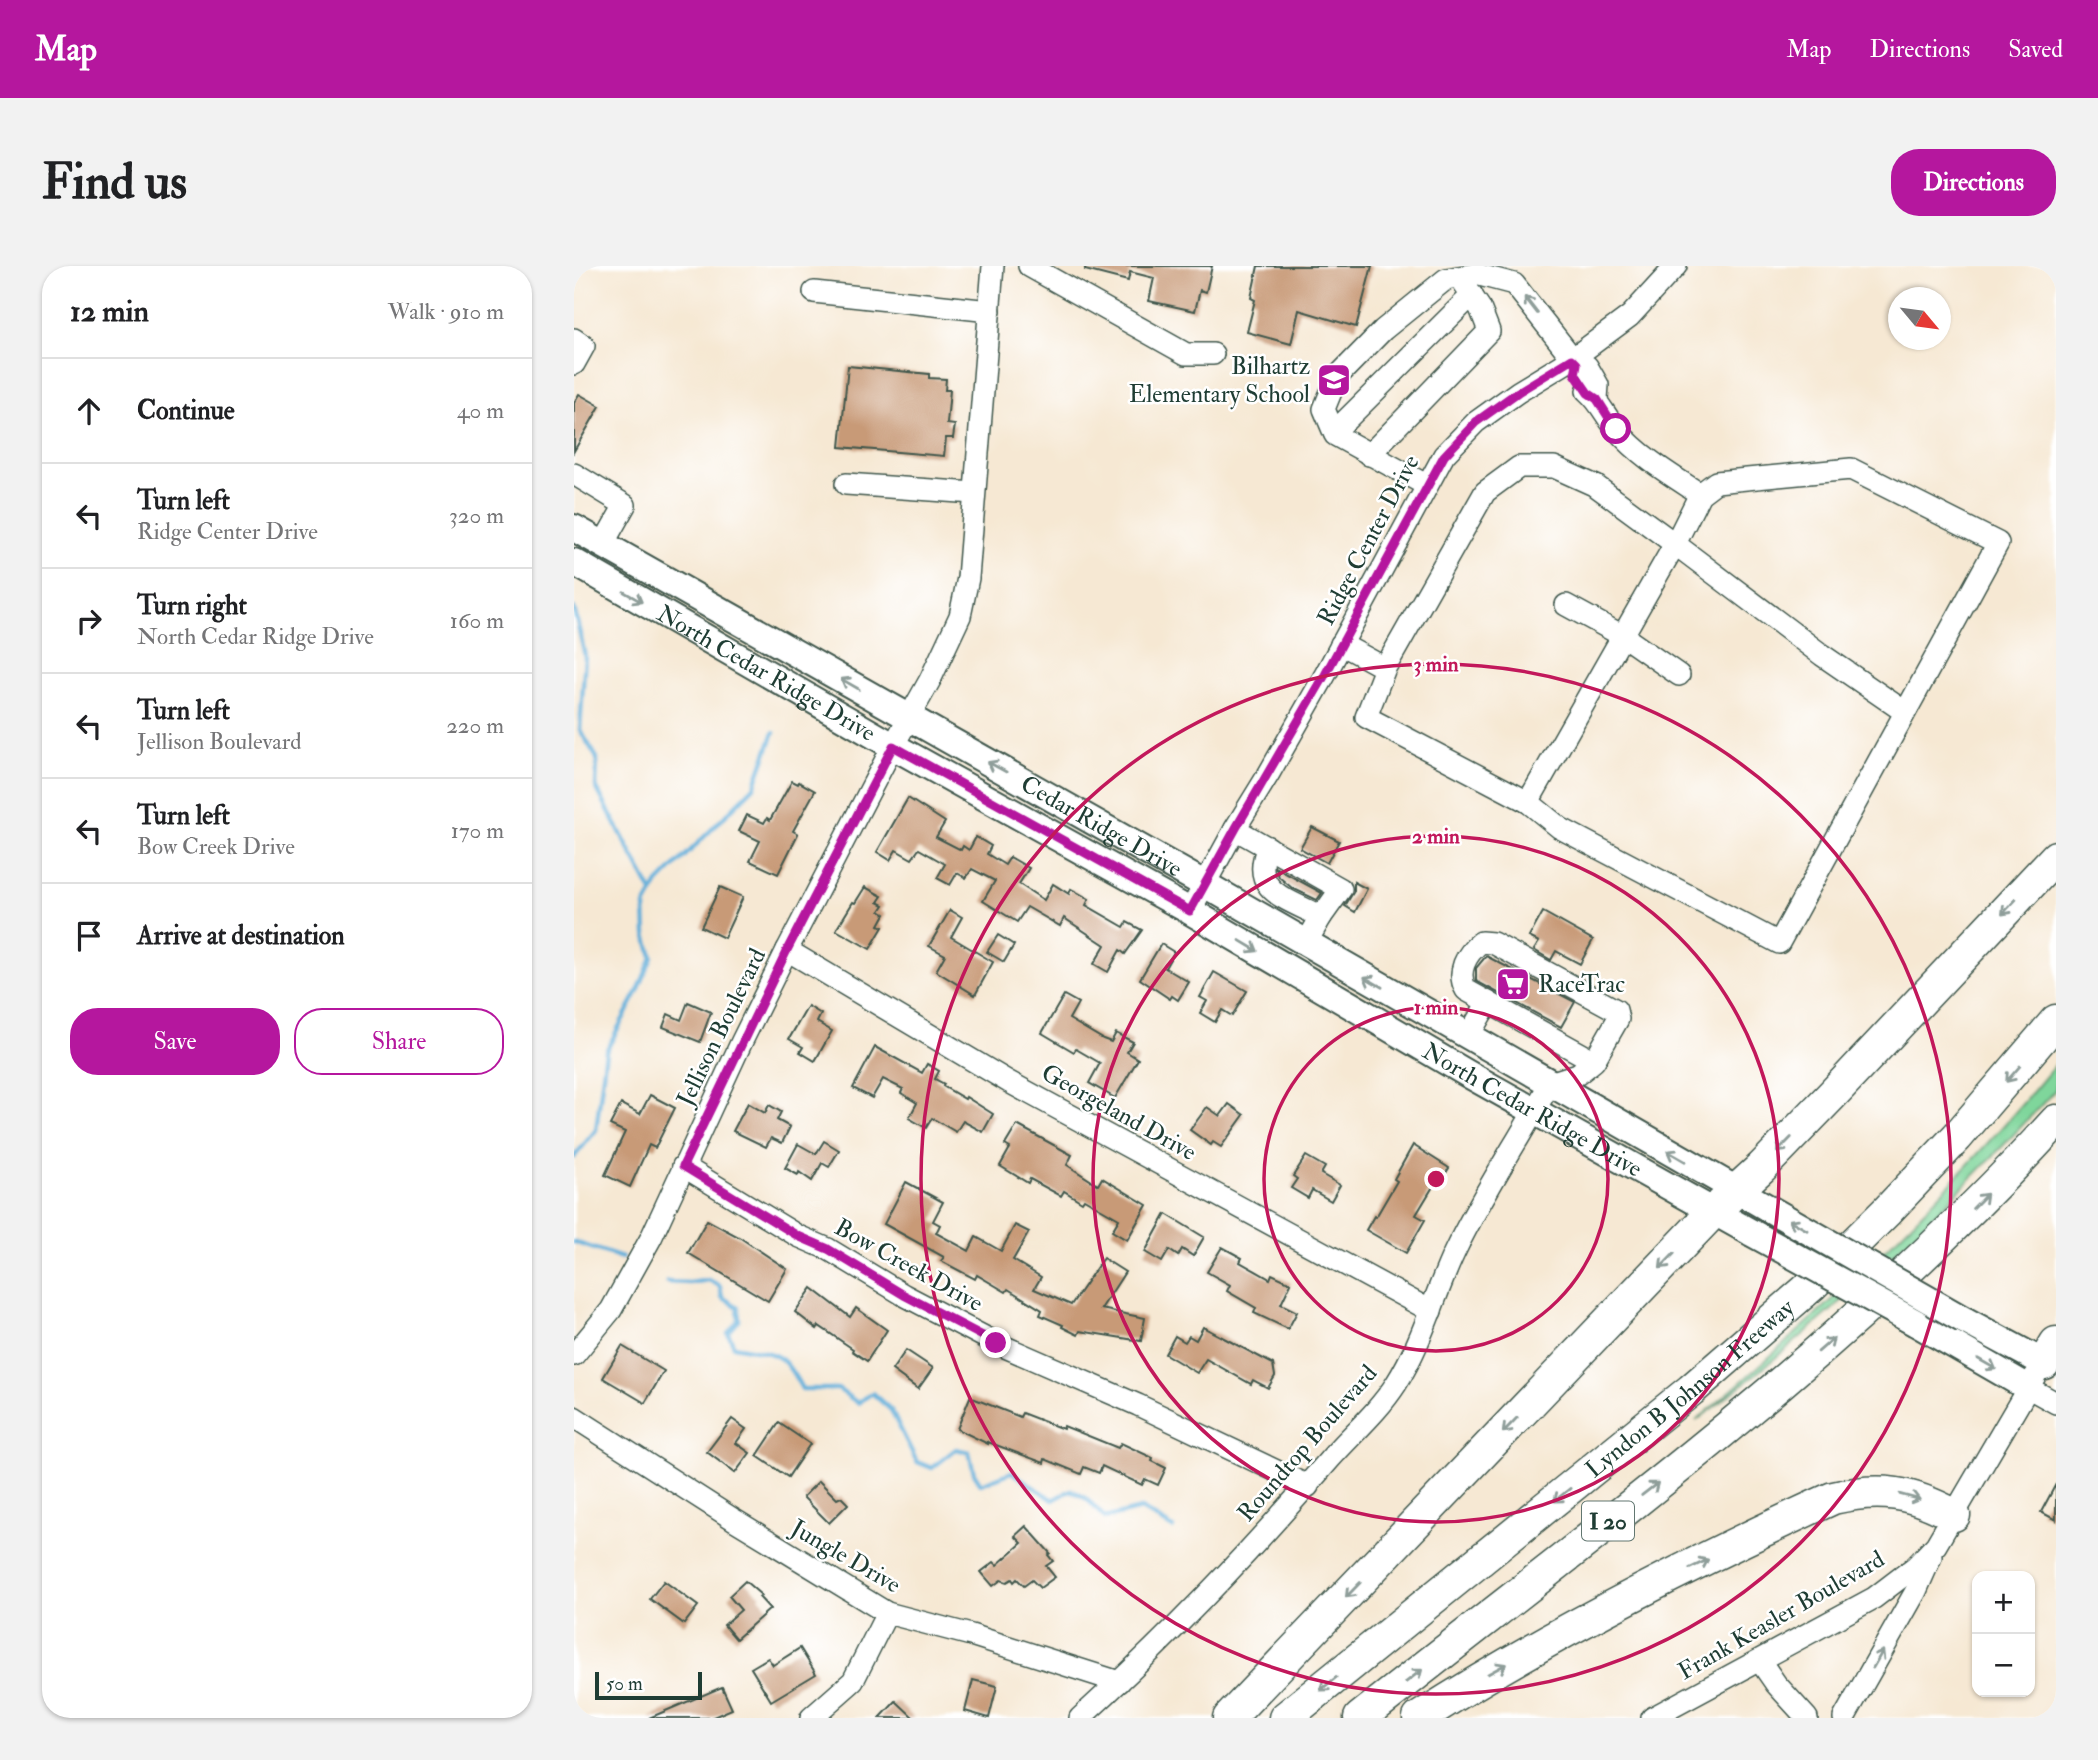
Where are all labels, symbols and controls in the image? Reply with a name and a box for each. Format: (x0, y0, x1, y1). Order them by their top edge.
text: Map (35, 29, 97, 70)
text: Map (1786, 34, 1831, 65)
text: Directions (1869, 34, 1970, 65)
text: Saved (2008, 34, 2063, 65)
button: Directions (1891, 149, 2056, 216)
text: Find us (42, 152, 187, 213)
north arrow (1888, 287, 1951, 350)
text: 12 min (70, 293, 149, 330)
text: Walk · 910 m (388, 297, 504, 326)
one-way arrow (1523, 297, 1538, 315)
place label: Bilhartz Elementary School (1129, 351, 1310, 410)
school or university icon: Bilhartz Elementary School (1315, 361, 1353, 399)
icon: ahead (70, 392, 108, 430)
text: Continue (137, 395, 235, 427)
text: 40 m (457, 396, 504, 425)
route start (1600, 413, 1631, 444)
street label: Ridge Center Drive (1310, 450, 1426, 631)
text: Turn left (137, 485, 230, 517)
icon: left (70, 497, 108, 535)
text: 320 m (449, 501, 504, 530)
text: Ridge Center Drive (137, 517, 318, 546)
text: Turn right (137, 590, 247, 622)
one-way arrow (623, 590, 643, 604)
street label: North Cedar Ridge Drive (651, 598, 881, 749)
icon: right (70, 602, 108, 640)
text: 160 m (450, 606, 504, 635)
text: North Cedar Ridge Drive (137, 622, 374, 651)
text: 3 min (1413, 651, 1459, 678)
one-way arrow (841, 677, 861, 691)
text: Turn left (137, 695, 230, 727)
icon: left (70, 707, 108, 745)
text: 220 m (446, 711, 504, 740)
text: Jellison Boulevard (137, 727, 302, 756)
one-way arrow (987, 760, 1008, 773)
street label: Cedar Ridge Drive (1015, 769, 1188, 884)
text: Turn left (137, 800, 230, 832)
icon: left (70, 812, 108, 850)
text: 170 m (451, 816, 504, 845)
text: 2 min (1412, 823, 1460, 850)
text: Bow Creek Drive (137, 832, 295, 861)
one-way arrow (2001, 898, 2018, 915)
icon: arrive (70, 917, 108, 955)
text: Arrive at destination (137, 920, 345, 952)
one-way arrow (1239, 939, 1259, 953)
street label: Jellison Boulevard (669, 943, 773, 1112)
supermarket icon: RaceTrac (1494, 965, 1532, 1003)
place label: RaceTrac (1538, 969, 1625, 1000)
one-way arrow (1363, 975, 1384, 988)
text: 1 min (1414, 994, 1458, 1021)
button: Save (70, 1008, 280, 1075)
button: Share (294, 1008, 504, 1075)
street label: North Cedar Ridge Drive (1417, 1036, 1648, 1184)
street label: Georgeland Drive (1036, 1057, 1202, 1168)
one-way arrow (2005, 1064, 2021, 1082)
one-way arrow (1776, 1136, 1793, 1153)
one-way arrow (1667, 1149, 1687, 1163)
centre of rings (1424, 1167, 1448, 1191)
one-way arrow (1972, 1192, 1989, 1209)
street label: Bow Creek Drive (829, 1212, 988, 1319)
one-way arrow (1789, 1218, 1809, 1232)
one-way arrow (1658, 1252, 1675, 1269)
street label: Lyndon B Johnson Freeway (1579, 1292, 1801, 1485)
route end (980, 1327, 1011, 1358)
one-way arrow (1817, 1337, 1835, 1353)
one-way arrow (1977, 1357, 1997, 1371)
street label: Roundtop Boulevard (1231, 1358, 1384, 1528)
one-way arrow (1501, 1416, 1518, 1433)
one-way arrow (1640, 1481, 1658, 1496)
one-way arrow (1553, 1487, 1572, 1502)
one-way arrow (1898, 1491, 1921, 1504)
road number: I 20 (1582, 1502, 1634, 1540)
street label: Jungle Drive (784, 1512, 906, 1600)
street label: Frank Keasler Boulevard (1672, 1544, 1890, 1687)
one-way arrow (1688, 1556, 1709, 1570)
map controls (1972, 1571, 2035, 1697)
button: + (1972, 1571, 2035, 1634)
one-way arrow (1345, 1581, 1361, 1599)
button: − (1972, 1634, 2035, 1697)
one-way arrow (1871, 1649, 1885, 1669)
one-way arrow (1487, 1662, 1507, 1676)
one-way arrow (1404, 1668, 1422, 1683)
scale bar (595, 1669, 702, 1701)
text: 50 m (606, 1672, 643, 1696)
one-way arrow (1319, 1676, 1337, 1691)

